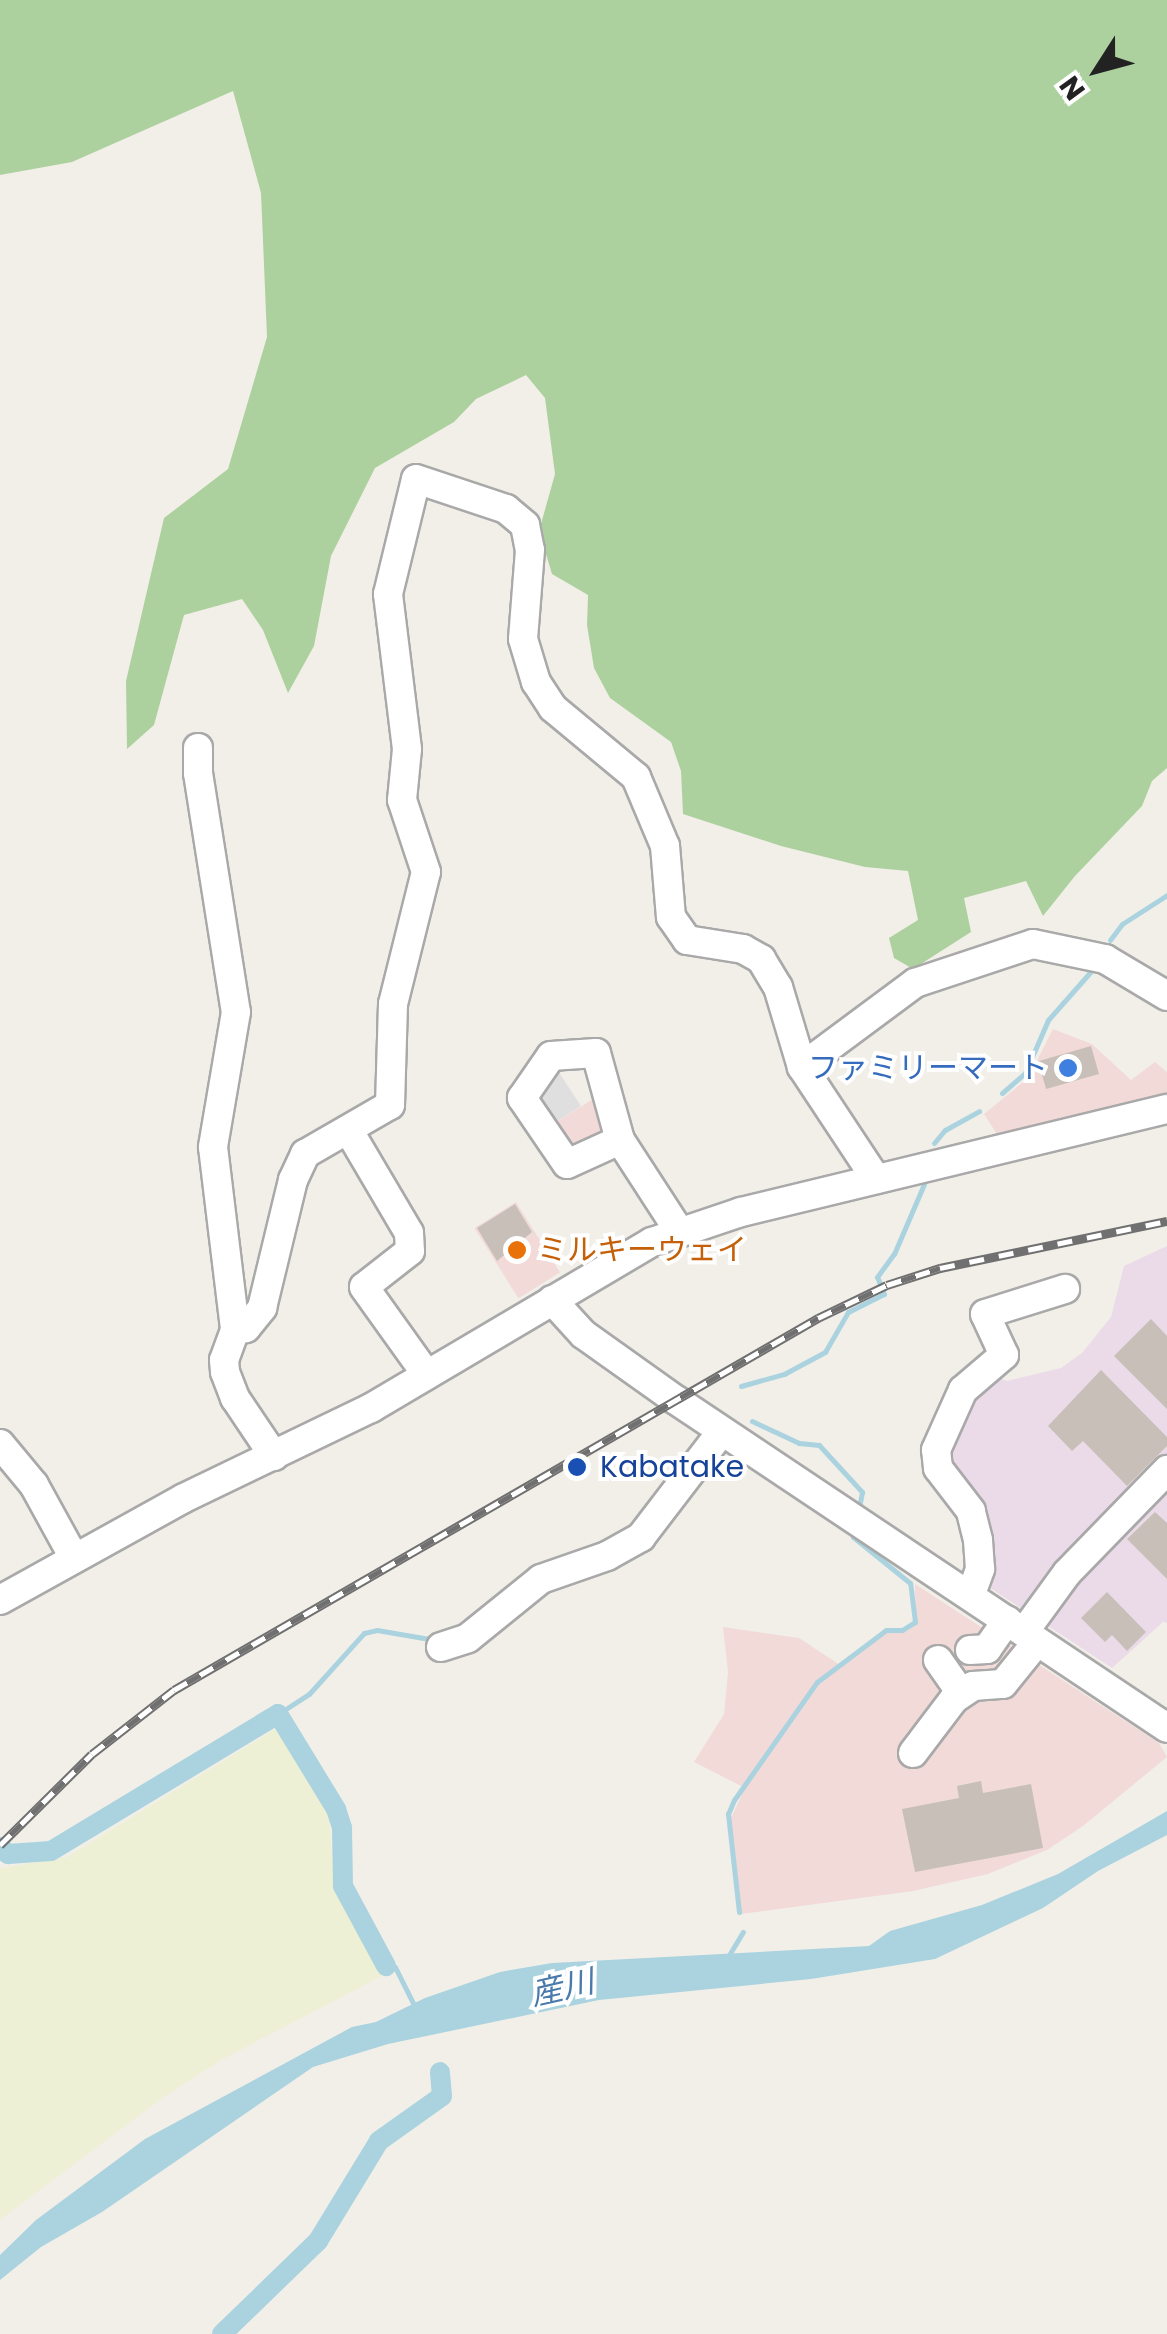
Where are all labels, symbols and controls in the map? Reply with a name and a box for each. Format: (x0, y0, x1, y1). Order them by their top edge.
north arrow (1047, 20, 1147, 120)
text: N (1050, 68, 1094, 108)
place label: ファミリーマート (808, 1050, 1048, 1086)
marker: ファミリーマート (1057, 1057, 1079, 1079)
place label: ミルキーウェイ (537, 1232, 747, 1268)
marker: ミルキーウェイ (506, 1239, 528, 1261)
place label: Kabatake (600, 1449, 744, 1485)
marker: Kabatake (564, 1454, 590, 1480)
water label: 産川 (527, 1962, 597, 2014)

